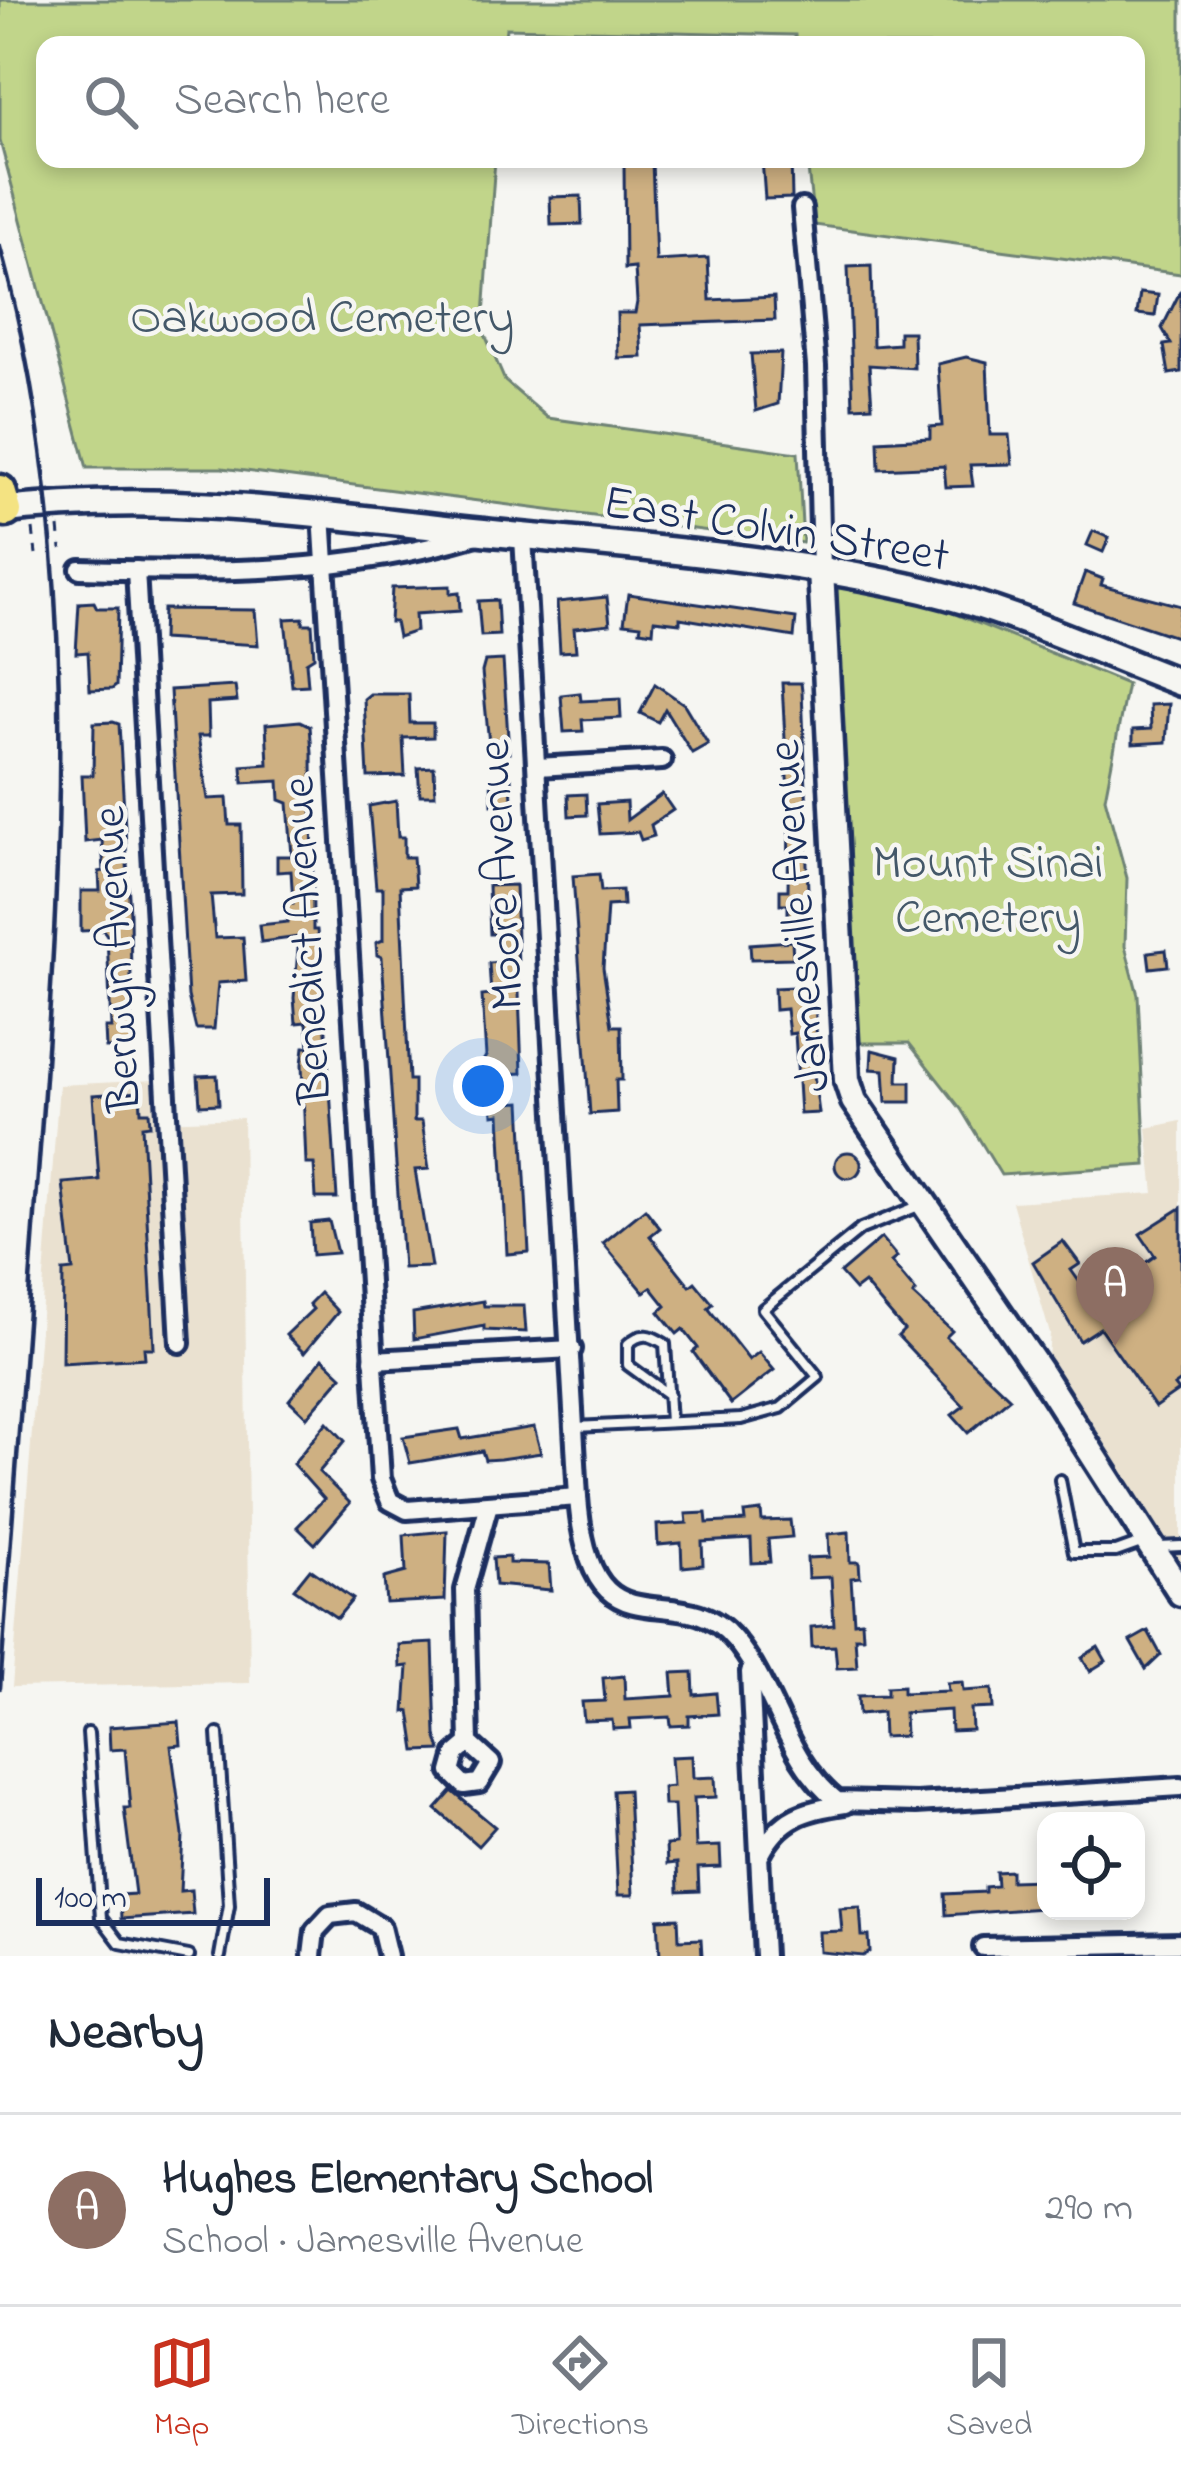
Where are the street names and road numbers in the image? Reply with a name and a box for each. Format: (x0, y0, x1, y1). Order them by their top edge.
street label: East Colvin Street (598, 469, 954, 593)
street label: Moore Avenue (461, 737, 545, 1012)
street label: Jamesville Avenue (751, 737, 851, 1095)
street label: Benedict Avenue (265, 774, 353, 1106)
street label: Berwyn Avenue (76, 804, 162, 1115)

